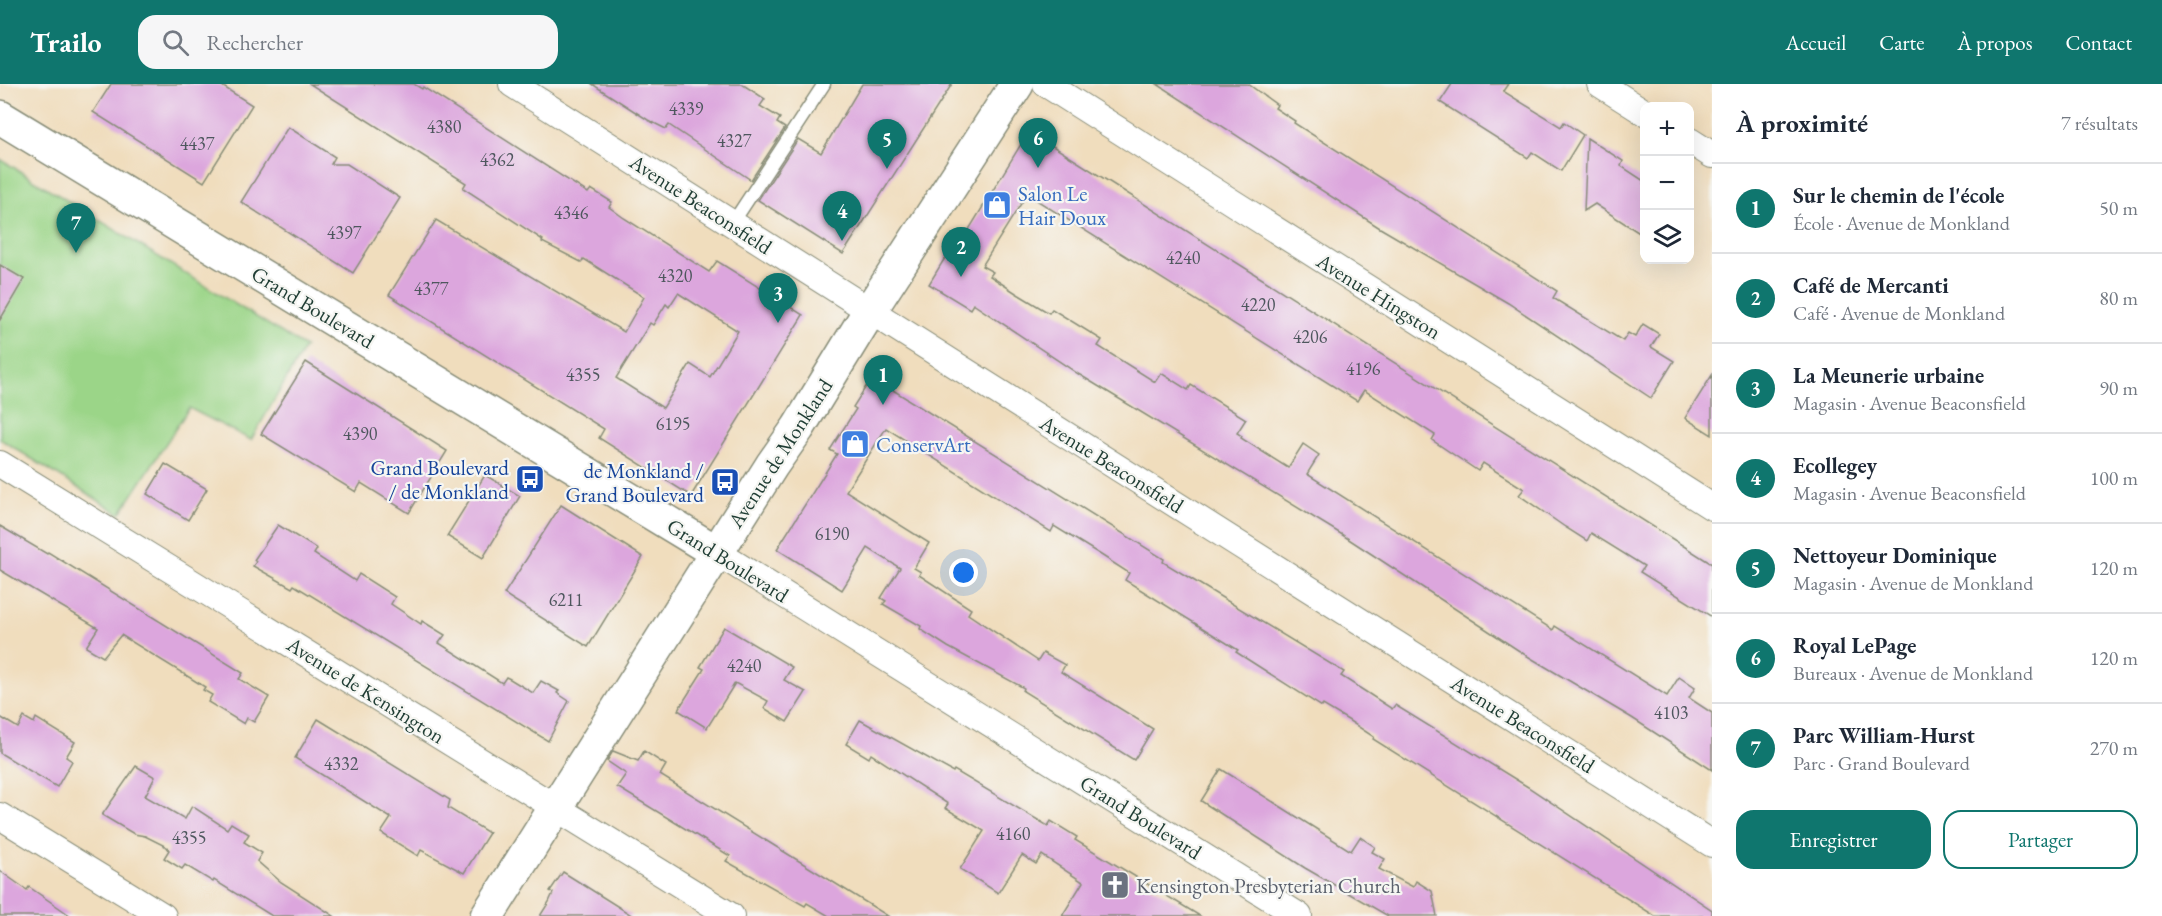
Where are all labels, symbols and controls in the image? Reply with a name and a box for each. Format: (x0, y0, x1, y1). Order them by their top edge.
search box (138, 15, 558, 69)
text: Trailo (30, 24, 102, 60)
icon: search (159, 26, 192, 59)
text: Rechercher (207, 28, 303, 57)
text: Accueil (1786, 29, 1846, 56)
text: Carte (1879, 29, 1924, 56)
text: À propos (1957, 29, 2032, 56)
text: Contact (2065, 29, 2132, 56)
house number: 4339 (669, 97, 704, 120)
map controls (1640, 102, 1694, 264)
button: + (1640, 102, 1694, 156)
text: À proximité (1736, 106, 1868, 140)
text: 7 résultats (2061, 110, 2138, 136)
house number: 4380 (427, 115, 462, 138)
pin: 6 (1018, 118, 1058, 168)
pin: 5 (868, 120, 906, 169)
house number: 4327 (717, 129, 752, 152)
house number: 4437 (180, 132, 215, 155)
street label: Avenue Beaconsfield (624, 147, 778, 260)
house number: 4362 (480, 148, 515, 171)
button: − (1640, 156, 1694, 210)
place label: Salon Le Hair Doux (1018, 180, 1106, 231)
text: Sur le chemin de l'école (1793, 181, 2004, 210)
shop icon: Salon Le Hair Doux (981, 189, 1013, 221)
pin: 4 (822, 192, 862, 241)
text: 1 (1750, 195, 1761, 221)
text: 50 m (2099, 195, 2138, 221)
house number: 4346 (554, 201, 589, 224)
pin: 7 (56, 204, 96, 253)
button: layers (1640, 210, 1694, 264)
text: École · Avenue de Monkland (1793, 210, 2010, 236)
house number: 4397 (327, 221, 362, 244)
pin: 2 (942, 228, 980, 277)
house number: 4240 (1166, 246, 1201, 269)
street label: Avenue Hingston (1311, 246, 1446, 345)
street label: Grand Boulevard (247, 260, 380, 354)
house number: 4320 (658, 264, 693, 287)
text: Café de Mercanti (1793, 271, 1949, 300)
pin: 3 (758, 274, 798, 323)
house number: 4377 (414, 277, 449, 300)
text: 2 (1750, 285, 1761, 311)
text: 80 m (2099, 285, 2138, 311)
house number: 4220 (1241, 293, 1276, 316)
text: Café · Avenue de Monkland (1793, 300, 2005, 326)
house number: 4206 (1293, 325, 1328, 348)
pin: 1 (864, 356, 902, 405)
house number: 4196 (1346, 357, 1381, 380)
text: La Meunerie urbaine (1793, 361, 1984, 390)
house number: 4355 (566, 363, 600, 386)
street label: Avenue de Monkland (721, 373, 838, 534)
text: 3 (1750, 375, 1761, 401)
text: 90 m (2099, 375, 2138, 401)
text: Magasin · Avenue Beaconsfield (1793, 390, 2026, 416)
street label: Avenue Beaconsfield (1034, 408, 1189, 519)
house number: 6195 (656, 412, 690, 435)
house number: 4390 (343, 422, 378, 445)
shop icon: ConservArt (839, 428, 871, 460)
place label: ConservArt (876, 431, 971, 458)
text: Ecollegey (1793, 451, 1877, 480)
place label: Grand Boulevard / de Monkland (370, 454, 509, 505)
place label: de Monkland / Grand Boulevard (565, 457, 704, 508)
bus stop icon: Grand Boulevard / de Monkland (514, 463, 546, 495)
text: 4 (1750, 465, 1761, 491)
text: 100 m (2090, 465, 2138, 491)
bus stop icon: de Monkland / Grand Boulevard (709, 466, 741, 498)
text: Magasin · Avenue Beaconsfield (1793, 480, 2026, 506)
street label: Grand Boulevard (662, 512, 794, 608)
house number: 6190 (815, 522, 850, 545)
text: Nettoyeur Dominique (1793, 541, 1997, 570)
text: 5 (1750, 555, 1761, 581)
text: 120 m (2090, 555, 2138, 581)
your location (949, 558, 978, 587)
text: Magasin · Avenue de Monkland (1793, 570, 2033, 596)
house number: 6211 (549, 588, 583, 611)
street label: Avenue de Kensington (281, 630, 450, 749)
text: Royal LePage (1793, 631, 1916, 660)
text: 6 (1750, 645, 1761, 671)
text: 120 m (2090, 645, 2138, 671)
house number: 4240 (727, 654, 762, 677)
text: Bureaux · Avenue de Monkland (1793, 660, 2033, 686)
street label: Avenue Beaconsfield (1445, 668, 1600, 779)
house number: 4103 (1654, 701, 1688, 724)
text: Parc William-Hurst (1793, 721, 1975, 750)
text: 7 (1750, 735, 1761, 761)
text: 270 m (2090, 735, 2138, 761)
text: Parc · Grand Boulevard (1793, 750, 1970, 776)
house number: 4332 (324, 752, 359, 775)
street label: Grand Boulevard (1075, 769, 1207, 865)
button: Enregistrer (1736, 810, 1931, 869)
button: Partager (1943, 810, 2138, 869)
house number: 4160 (996, 822, 1031, 845)
house number: 4355 (172, 826, 206, 849)
church icon: Kensington Presbyterian Church (1099, 869, 1131, 901)
place label: Kensington Presbyterian Church (1136, 872, 1401, 899)

